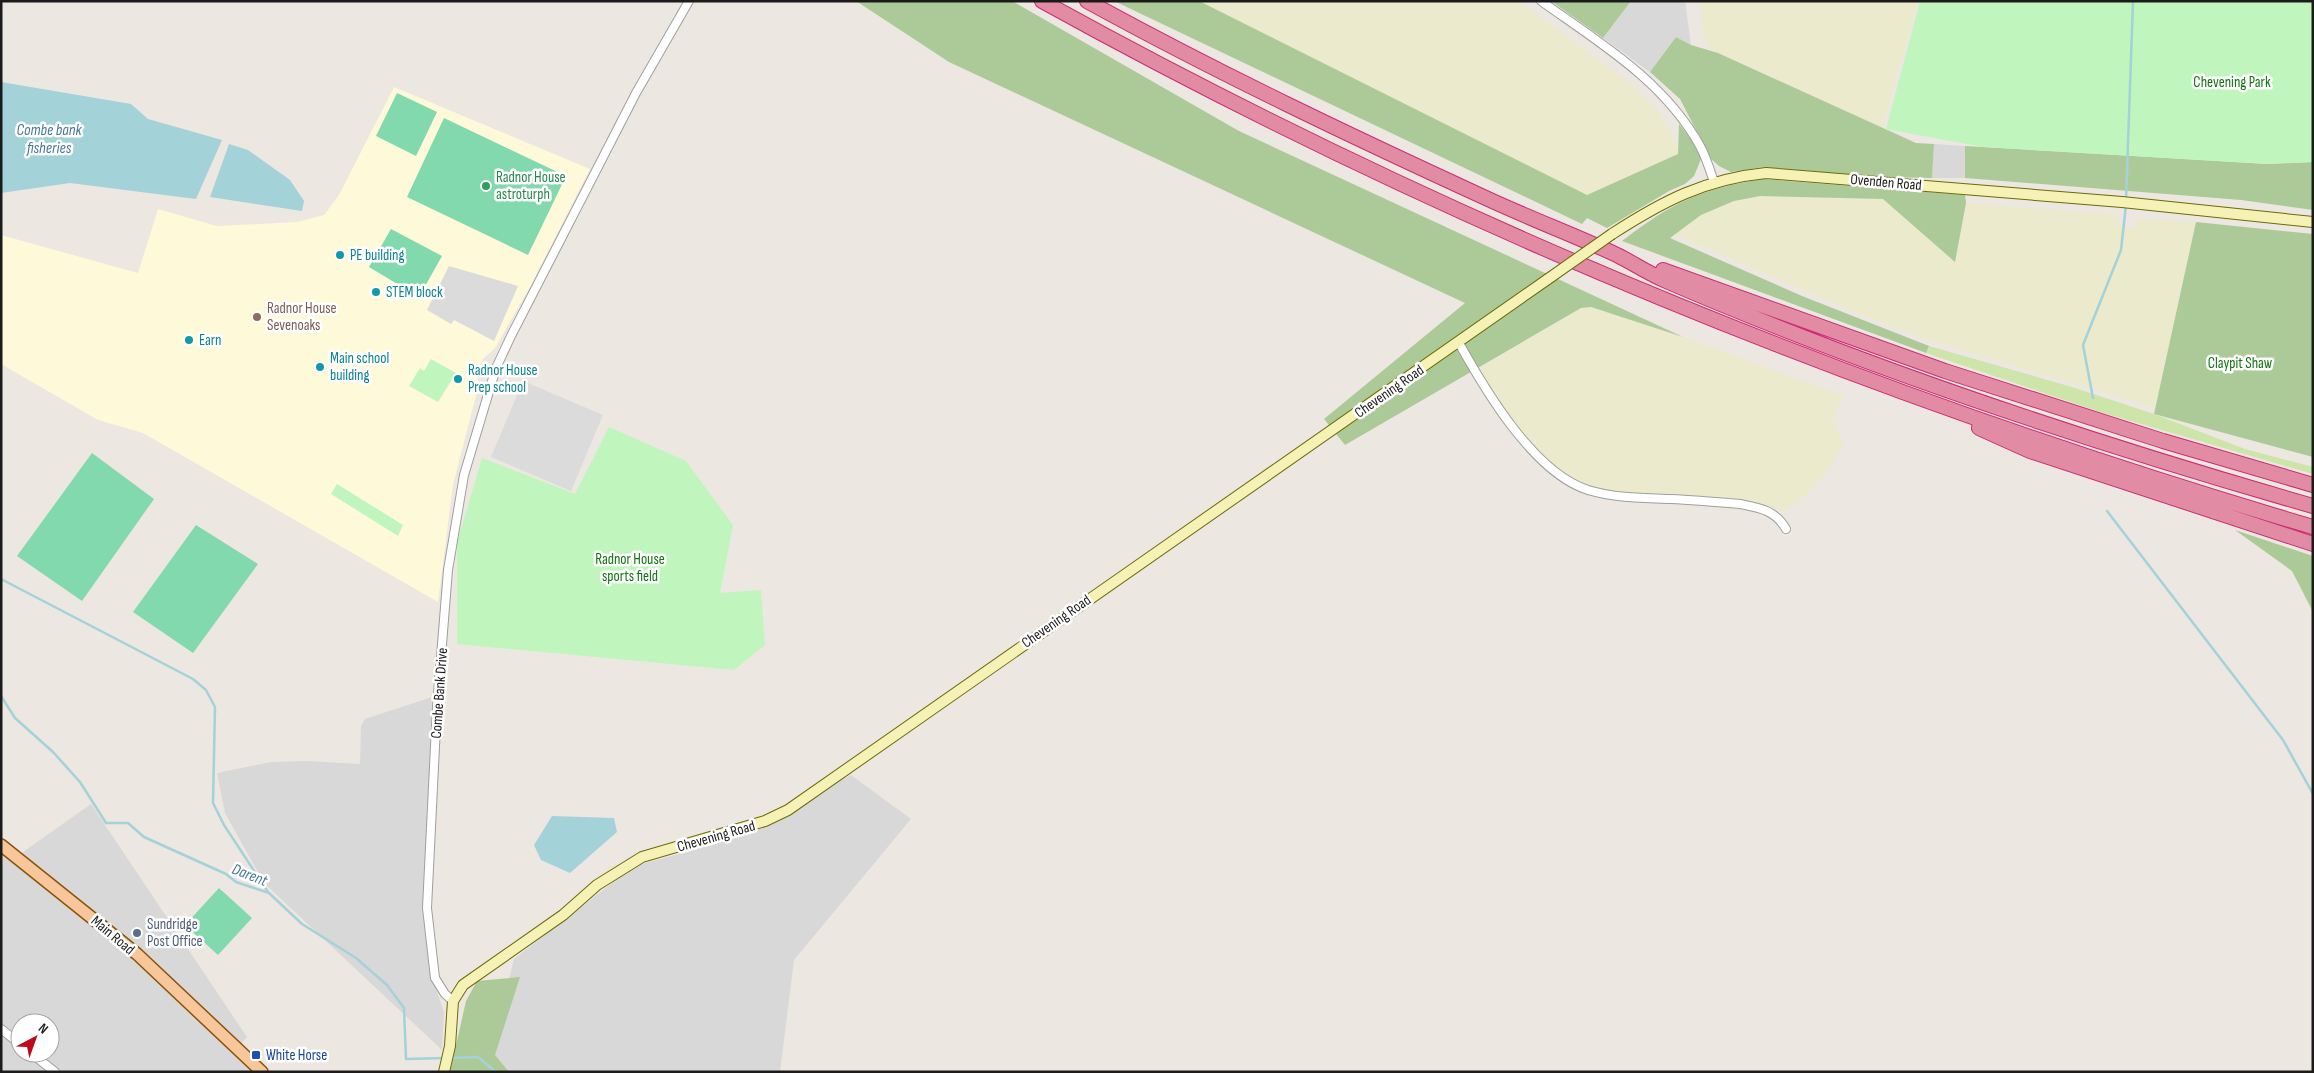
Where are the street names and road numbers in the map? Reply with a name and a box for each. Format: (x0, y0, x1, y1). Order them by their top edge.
street label: Ovenden Road (1849, 170, 1922, 195)
street label: Chevening Road (1351, 361, 1428, 422)
street label: Chevening Road (1018, 591, 1095, 652)
street label: Combe Bank Drive (427, 647, 452, 739)
street label: Chevening Road (675, 816, 757, 857)
street label: Main Road (87, 912, 138, 959)

